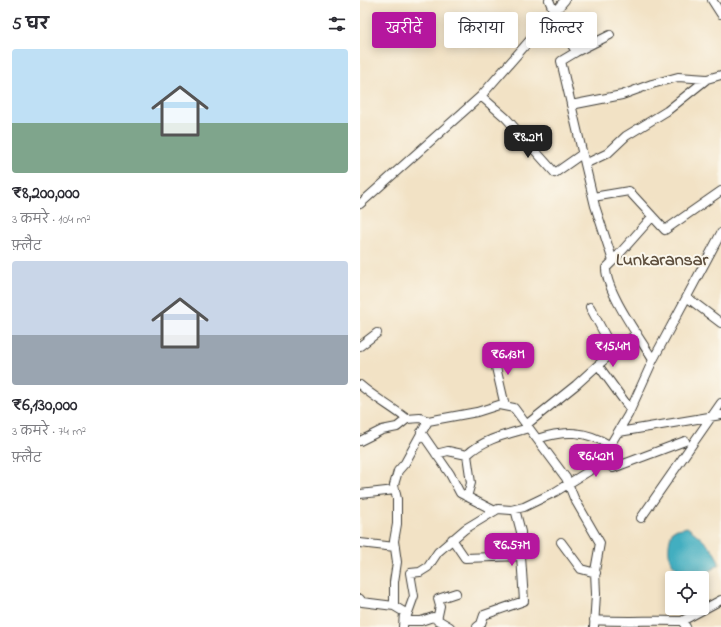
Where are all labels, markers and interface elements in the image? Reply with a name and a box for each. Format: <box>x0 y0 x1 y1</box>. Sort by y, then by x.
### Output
text: 5 घर <box>12 12 49 37</box>
chip: खरीदें <box>372 12 436 48</box>
chip: किराया <box>444 12 518 48</box>
chip: फ़िल्टर <box>526 12 597 48</box>
icon: filters <box>326 13 348 35</box>
icon: home <box>144 75 216 147</box>
pin: ₹8.2M <box>500 125 556 159</box>
text: ₹8.2M <box>513 128 543 147</box>
text: ₹8,200,000 <box>12 181 80 206</box>
text: 3 कमरे · 104 m² <box>12 210 91 229</box>
text: फ़्लैट <box>12 237 42 256</box>
district label: Lunkaransar <box>616 248 708 274</box>
icon: home <box>144 287 216 359</box>
pin: ₹15.4M <box>580 334 646 368</box>
text: ₹15.4M <box>595 337 631 356</box>
pin: ₹6.13M <box>475 342 541 376</box>
text: ₹6.13M <box>491 345 525 364</box>
text: ₹6,130,000 <box>12 393 77 418</box>
text: 3 कमरे · 74 m² <box>12 422 86 441</box>
pin: ₹6.42M <box>563 444 629 478</box>
text: ₹6.42M <box>578 447 614 466</box>
text: फ़्लैट <box>12 449 42 468</box>
pin: ₹6.57M <box>479 533 545 567</box>
text: ₹6.57M <box>494 536 530 555</box>
map controls <box>665 571 709 615</box>
button: locate <box>665 571 709 615</box>

